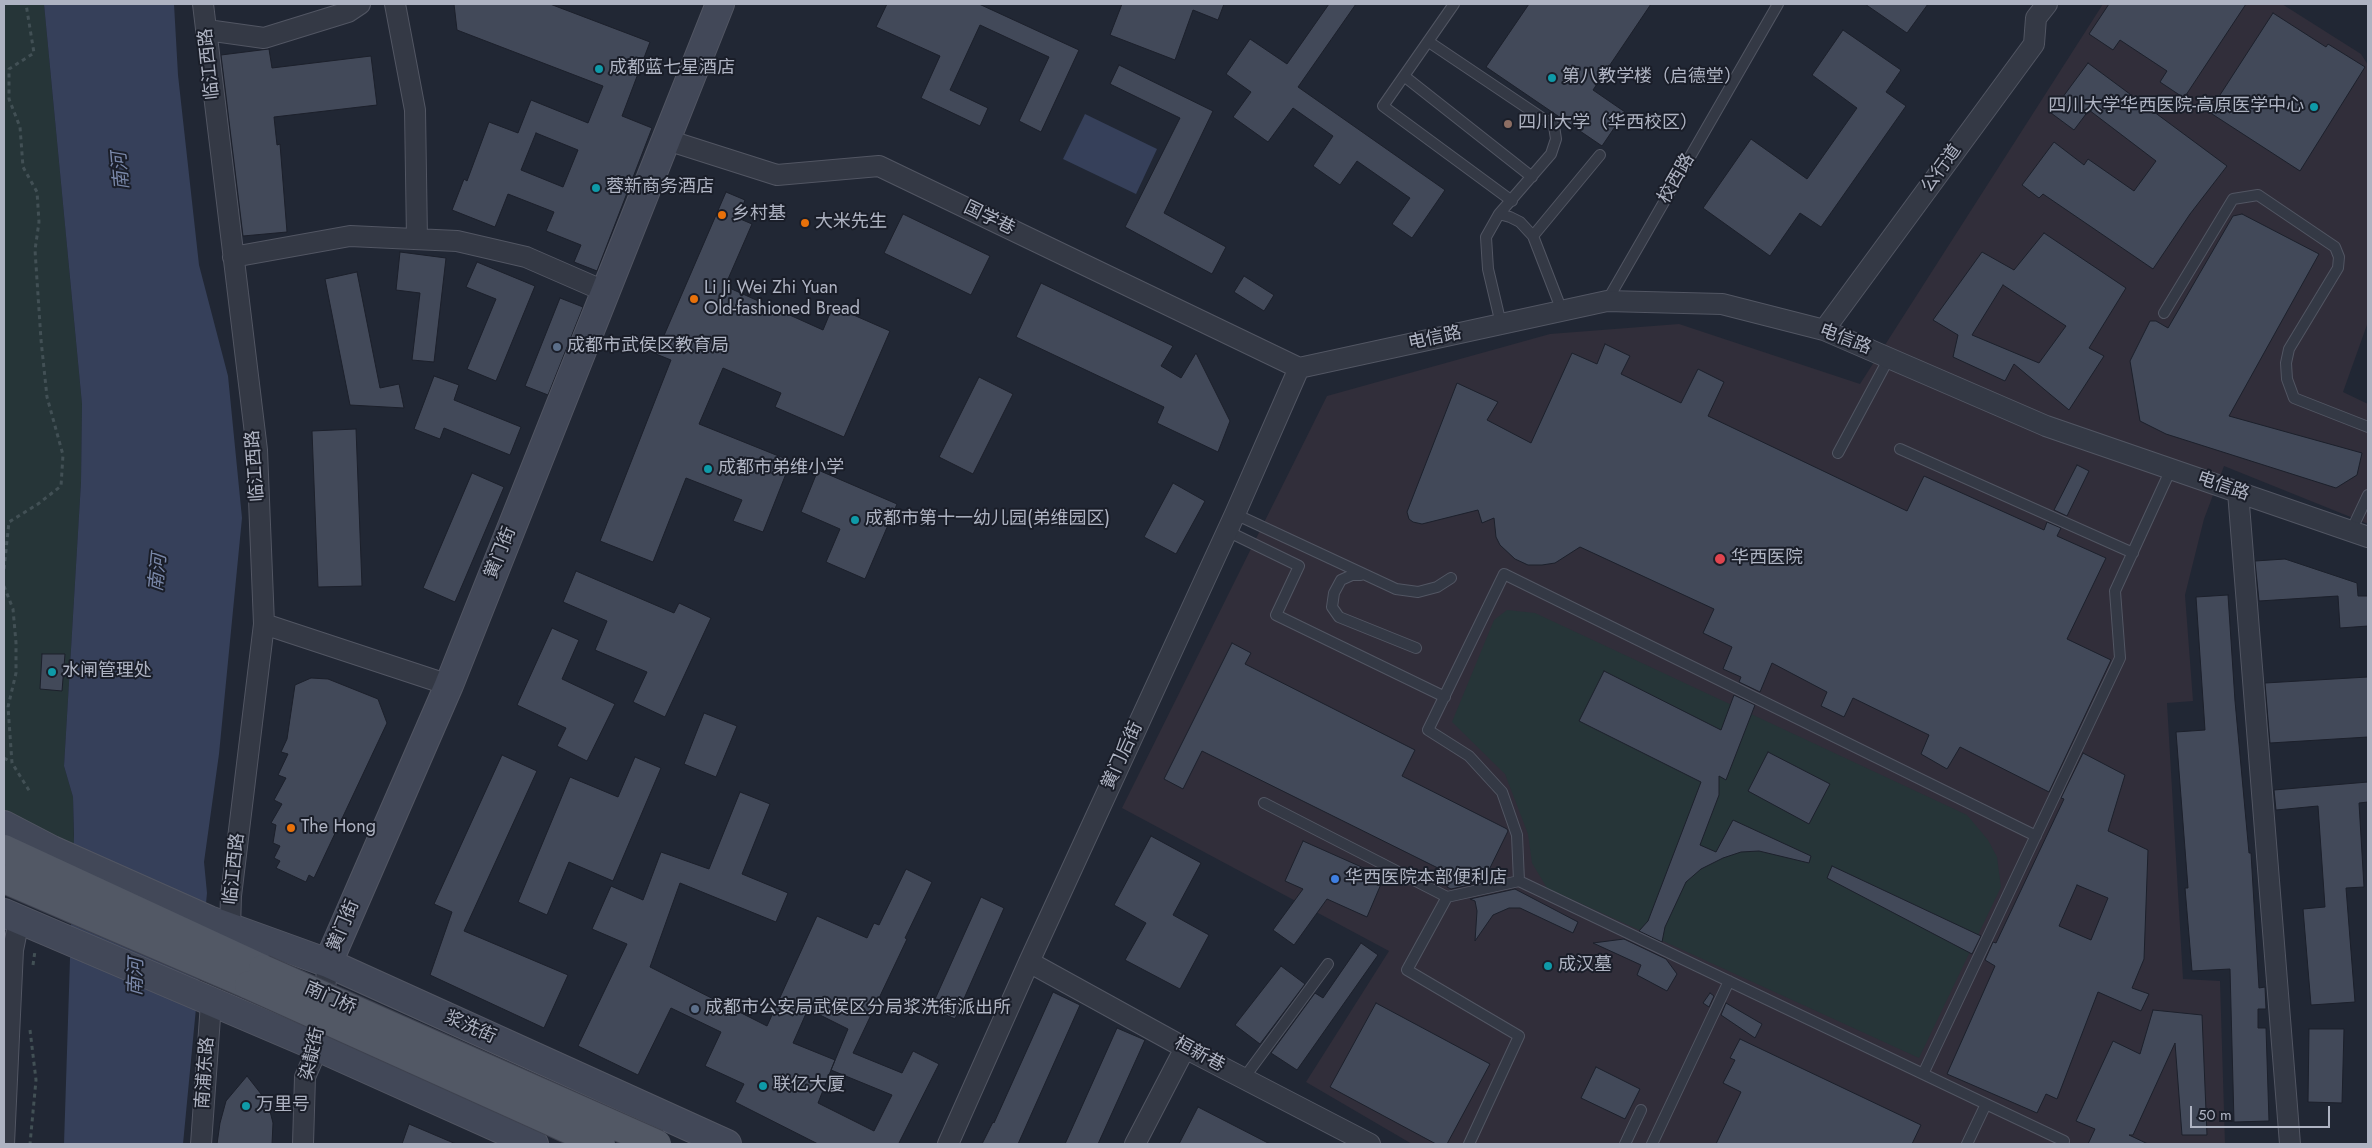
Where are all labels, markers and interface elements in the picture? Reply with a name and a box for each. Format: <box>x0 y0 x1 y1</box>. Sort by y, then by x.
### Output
street label: 临江西路 <box>195 27 225 101</box>
place label: 成都蓝七星酒店 <box>609 58 735 80</box>
marker: 成都蓝七星酒店 <box>593 63 605 75</box>
place label: 第八教学楼（启德堂） <box>1562 67 1742 89</box>
marker: 第八教学楼（启德堂） <box>1546 72 1558 84</box>
place label: 四川大学华西医院-高原医学中心 <box>2048 96 2304 118</box>
marker: 四川大学华西医院-高原医学中心 <box>2308 101 2320 113</box>
place label: 四川大学（华西校区） <box>1518 113 1698 135</box>
marker: 四川大学（华西校区） <box>1502 118 1514 130</box>
street label: 公行道 <box>1917 141 1967 197</box>
street label: 校西路 <box>1654 150 1700 208</box>
water label: 南河 <box>109 151 135 191</box>
place label: 蓉新商务酒店 <box>606 177 714 199</box>
marker: 蓉新商务酒店 <box>590 182 602 194</box>
street label: 国学巷 <box>960 197 1018 241</box>
place label: 乡村基 <box>732 204 786 226</box>
marker: 乡村基 <box>716 209 728 221</box>
place label: 大米先生 <box>815 212 887 234</box>
marker: 大米先生 <box>799 217 811 229</box>
place label: Li Ji Wei Zhi Yuan Old-fashioned Bread <box>704 278 860 320</box>
marker: Li Ji Wei Zhi Yuan Old-fashioned Bread <box>688 293 700 305</box>
street label: 电信路 <box>1816 320 1874 360</box>
street label: 电信路 <box>1406 323 1464 355</box>
place label: 成都市武侯区教育局 <box>567 336 729 358</box>
marker: 成都市武侯区教育局 <box>551 341 563 353</box>
street label: 临江西路 <box>243 429 269 503</box>
place label: 成都市弟维小学 <box>718 458 844 480</box>
marker: 成都市弟维小学 <box>702 463 714 475</box>
street label: 电信路 <box>2194 468 2252 506</box>
place label: 成都市第十一幼儿园(弟维园区) <box>865 509 1110 531</box>
marker: 成都市第十一幼儿园(弟维园区) <box>849 514 861 526</box>
street label: 黉门街 <box>481 524 521 582</box>
place label: 华西医院 <box>1731 548 1803 570</box>
marker: 华西医院 <box>1713 552 1727 566</box>
water label: 南河 <box>146 553 172 593</box>
place label: 水闸管理处 <box>62 661 152 683</box>
marker: 水闸管理处 <box>46 666 58 678</box>
street label: 黉门后街 <box>1098 719 1148 793</box>
place label: The Hong <box>301 817 376 839</box>
marker: The Hong <box>285 822 297 834</box>
street label: 临江西路 <box>220 832 250 906</box>
place label: 华西医院本部便利店 <box>1345 868 1507 890</box>
marker: 华西医院本部便利店 <box>1329 873 1341 885</box>
street label: 黉门街 <box>324 897 364 955</box>
place label: 成汉墓 <box>1558 955 1612 977</box>
water label: 南河 <box>125 958 149 996</box>
marker: 成汉墓 <box>1542 960 1554 972</box>
street label: 南门桥 <box>301 978 359 1020</box>
place label: 成都市公安局武侯区分局浆洗街派出所 <box>705 998 1011 1020</box>
marker: 成都市公安局武侯区分局浆洗街派出所 <box>689 1003 701 1015</box>
street label: 浆洗街 <box>441 1007 499 1049</box>
street label: 染靛街 <box>296 1025 330 1083</box>
street label: 桓新巷 <box>1170 1033 1228 1077</box>
street label: 南浦东路 <box>193 1036 219 1110</box>
place label: 联亿大厦 <box>773 1075 845 1097</box>
marker: 联亿大厦 <box>757 1080 769 1092</box>
place label: 万里号 <box>256 1095 310 1117</box>
scale bar <box>2192 1096 2332 1128</box>
marker: 万里号 <box>240 1100 252 1112</box>
text: 50 m <box>2198 1104 2232 1126</box>

